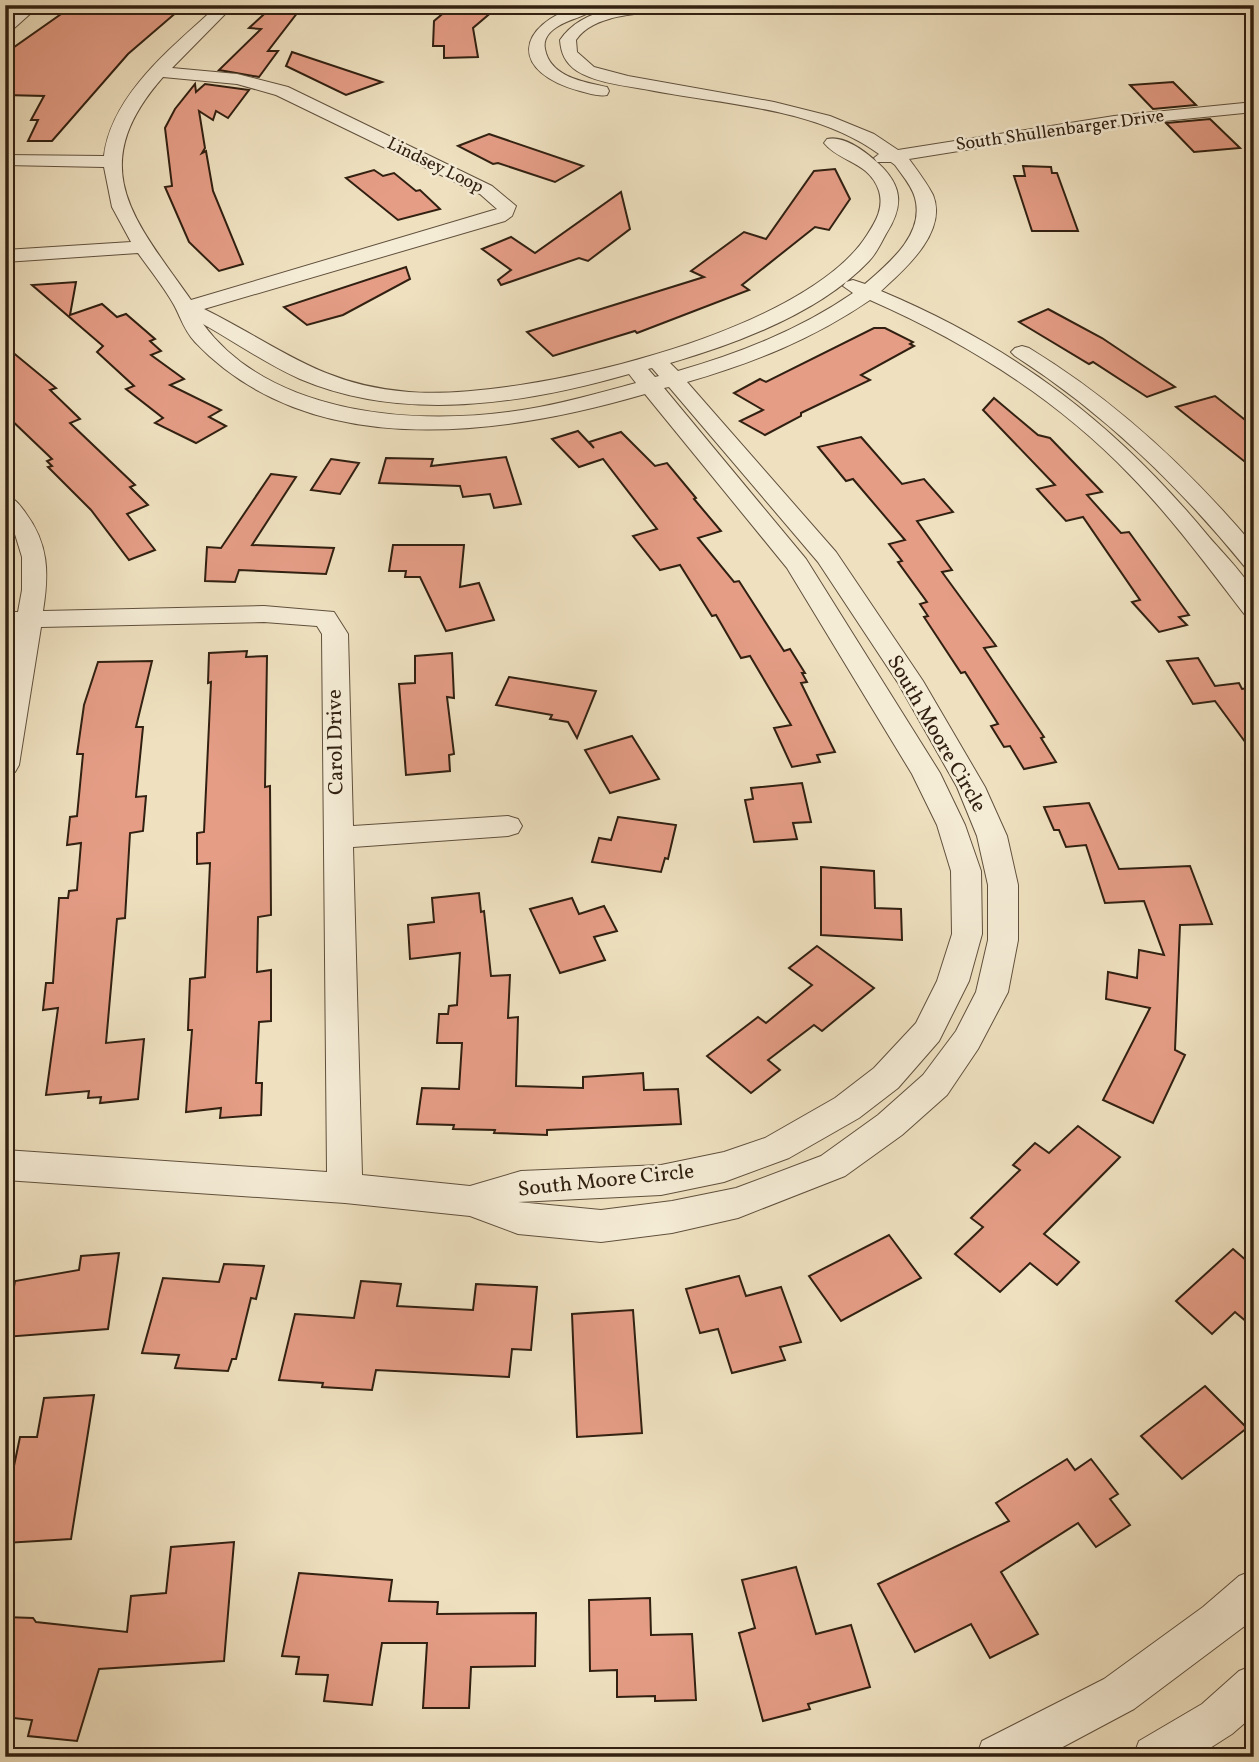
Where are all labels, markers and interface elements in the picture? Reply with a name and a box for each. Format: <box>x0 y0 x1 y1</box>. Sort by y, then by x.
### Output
street label: South Shullenbarger Drive <box>954 104 1166 158</box>
street label: Lindsey Loop <box>382 132 488 200</box>
street label: South Moore Circle <box>879 650 993 818</box>
street label: Carol Drive <box>321 689 351 795</box>
street label: South Moore Circle <box>516 1157 696 1205</box>

